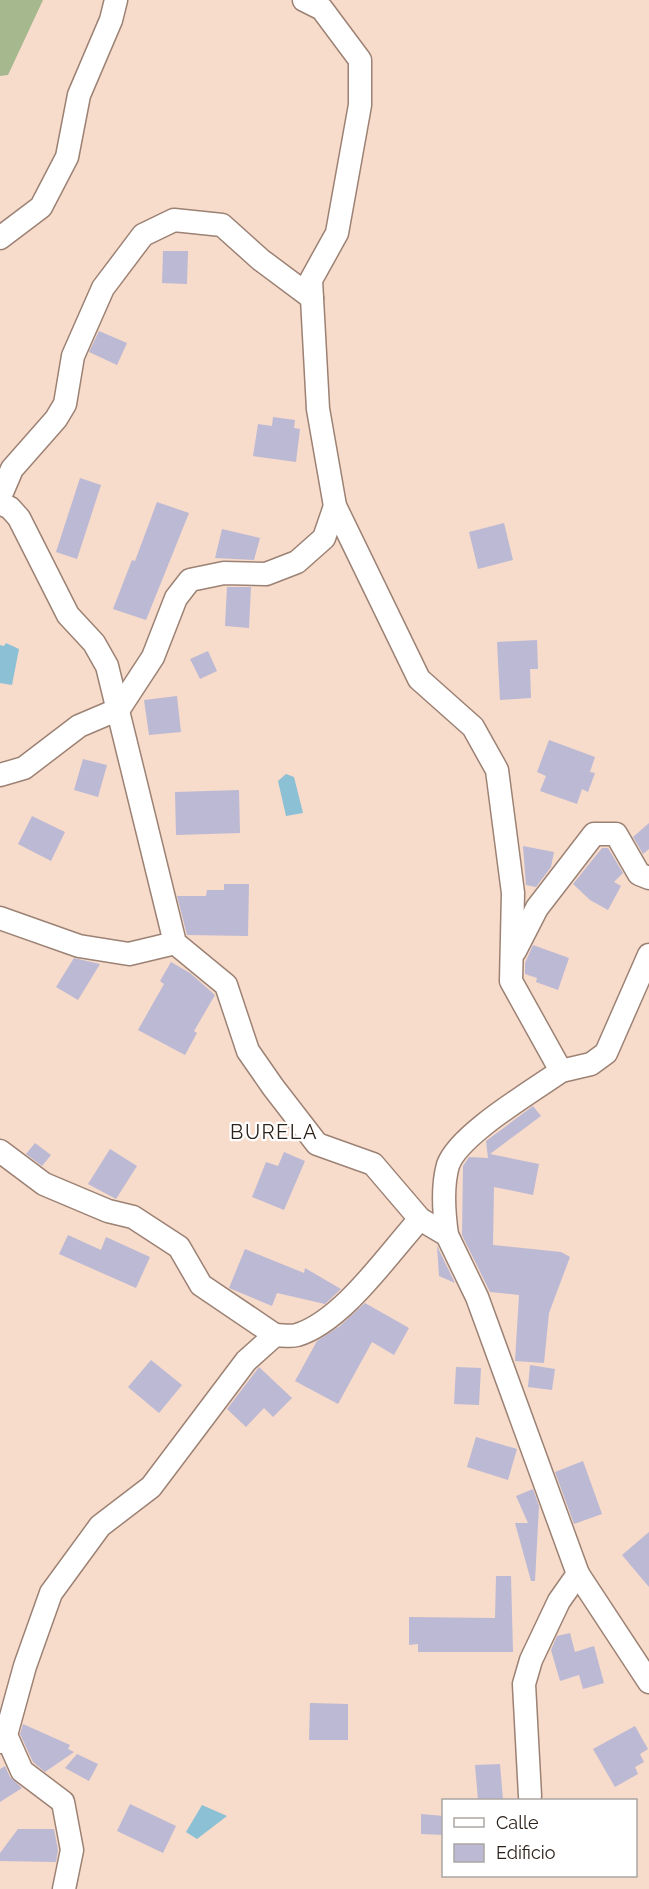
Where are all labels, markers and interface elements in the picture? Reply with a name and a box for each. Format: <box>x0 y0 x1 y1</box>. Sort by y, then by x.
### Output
district label: BURELA <box>230 1120 318 1144</box>
legend <box>442 1799 637 1877</box>
text: Calle <box>496 1812 539 1833</box>
text: Edificio <box>496 1842 556 1863</box>

